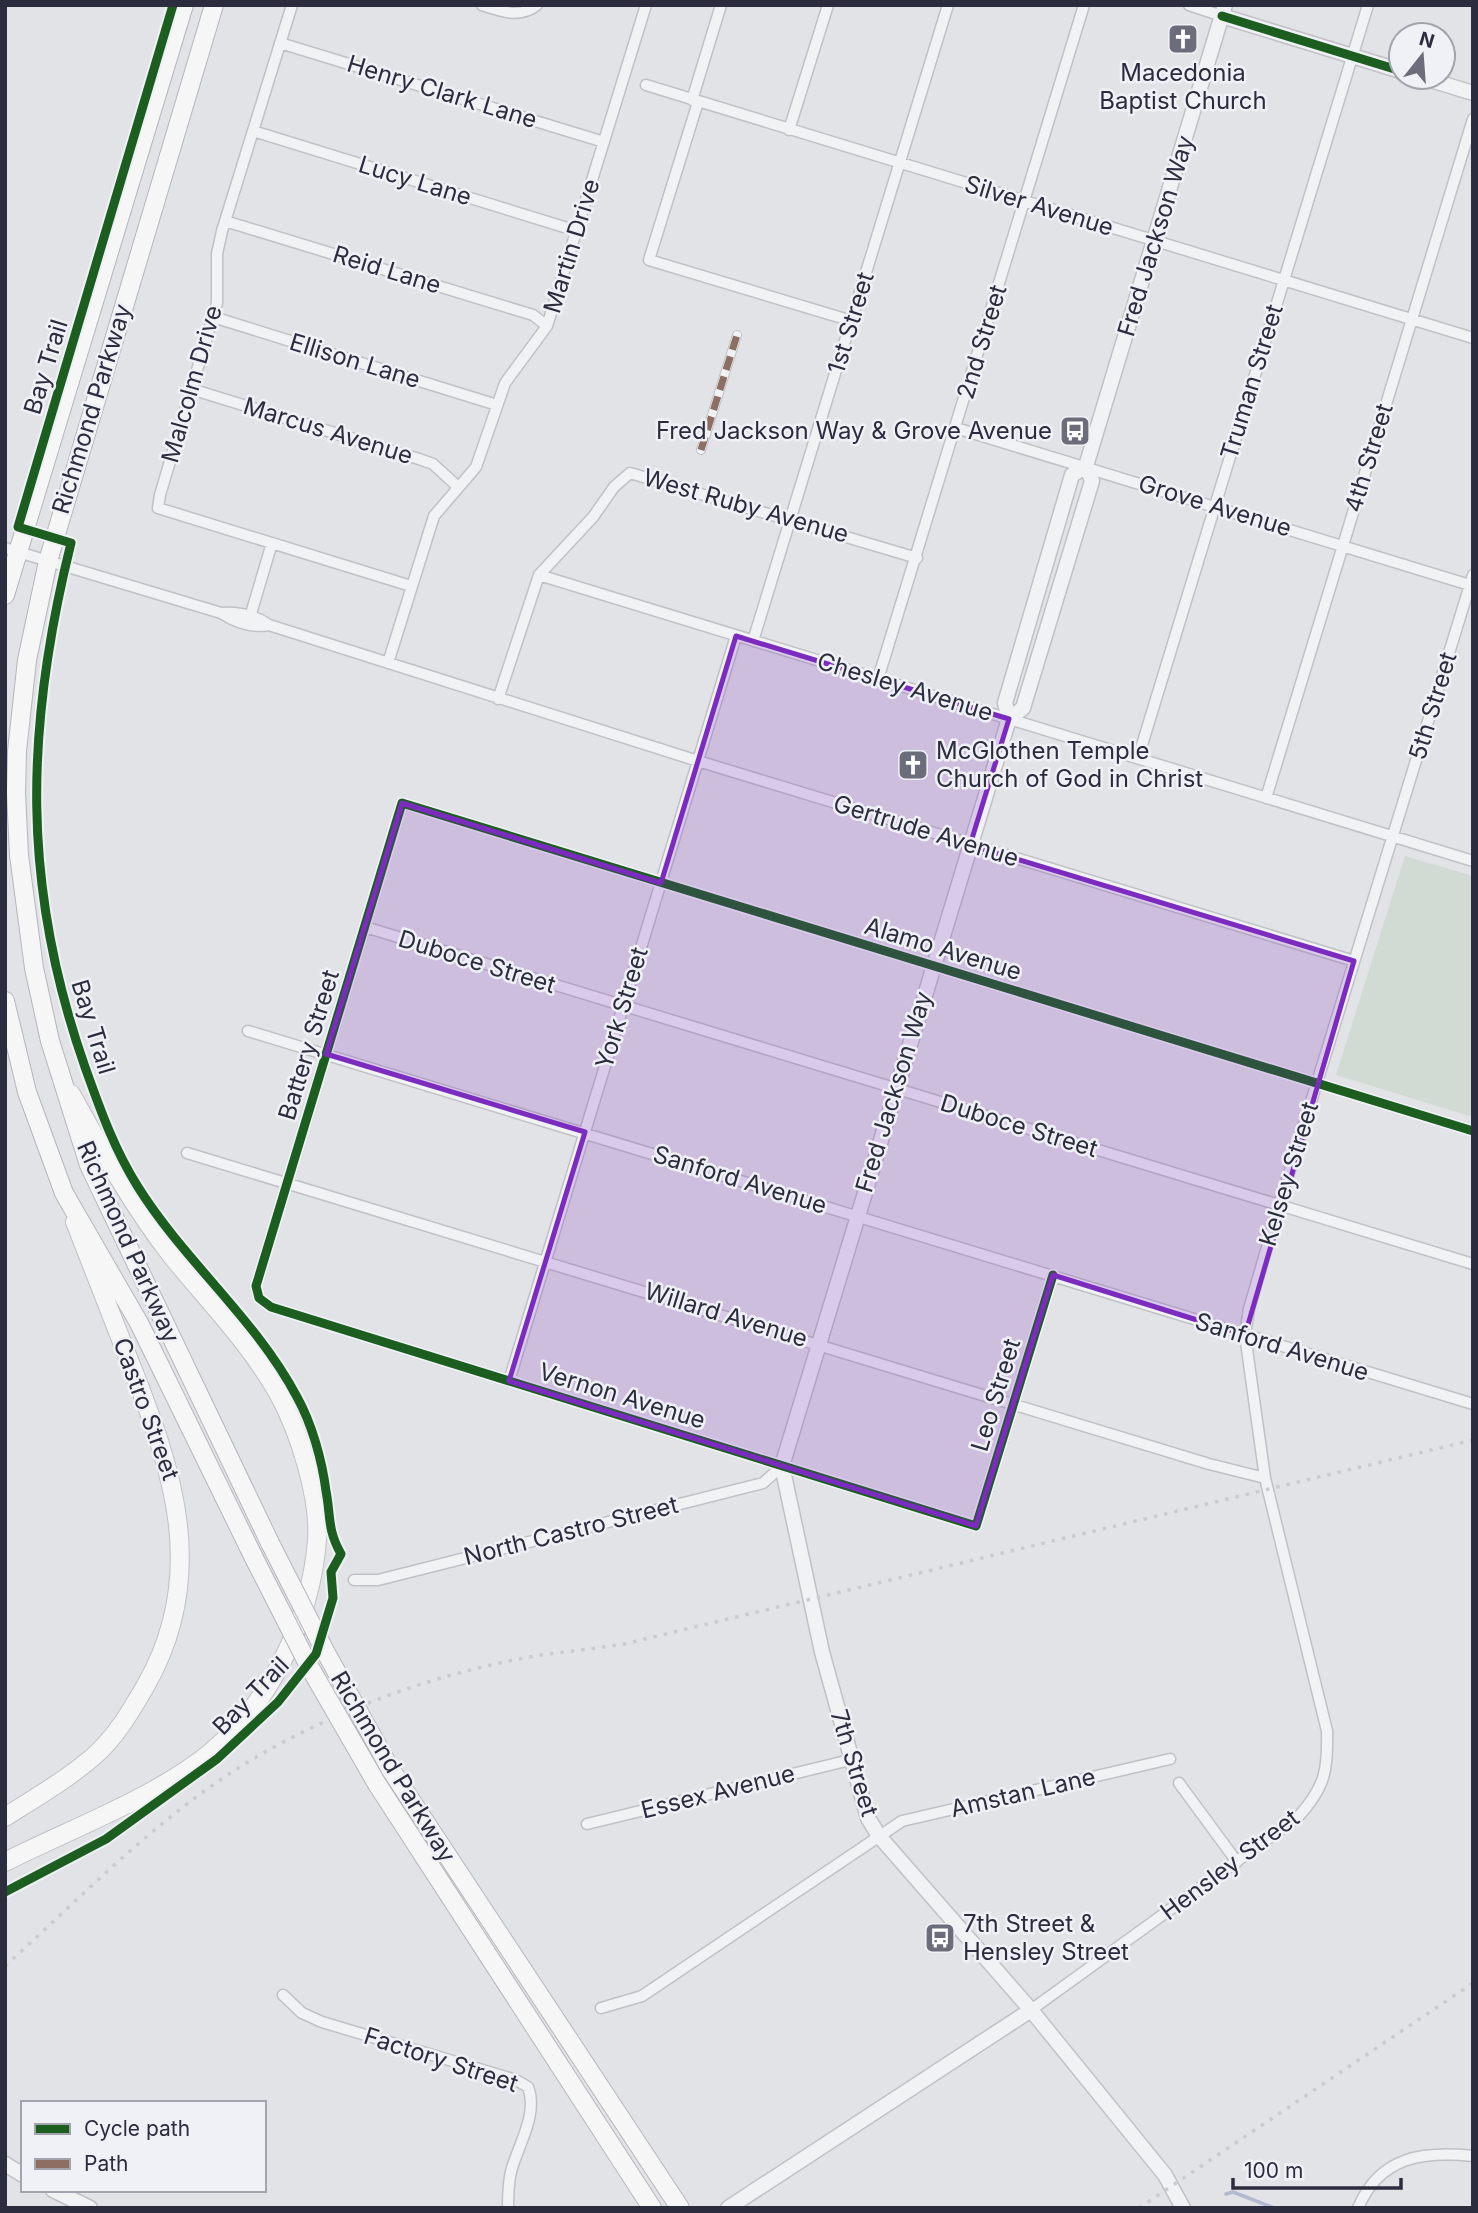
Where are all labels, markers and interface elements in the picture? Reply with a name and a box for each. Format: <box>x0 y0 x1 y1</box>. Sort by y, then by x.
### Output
north arrow <box>1387 21 1457 91</box>
church icon: Macedonia Baptist Church <box>1166 22 1200 56</box>
text: N <box>1417 27 1437 53</box>
street label: Henry Clark Lane <box>344 49 541 134</box>
place label: Macedonia Baptist Church <box>1099 58 1267 115</box>
street label: Fred Jackson Way <box>1111 132 1200 340</box>
street label: Lucy Lane <box>355 150 475 211</box>
street label: Silver Avenue <box>961 169 1117 242</box>
street label: Martin Drive <box>537 175 606 316</box>
street label: Reid Lane <box>330 239 445 300</box>
street label: 1st Street <box>821 268 880 377</box>
street label: 2nd Street <box>950 281 1013 403</box>
street label: Richmond Parkway <box>46 300 137 517</box>
street label: Truman Street <box>1214 301 1289 463</box>
street label: Malcolm Drive <box>155 302 228 466</box>
street label: Bay Trail <box>17 316 74 418</box>
street label: Ellison Lane <box>286 327 424 394</box>
street label: Marcus Avenue <box>240 391 416 470</box>
street label: 4th Street <box>1338 400 1399 516</box>
bus stop icon: Fred Jackson Way & Grove Avenue <box>1058 414 1092 448</box>
place label: Fred Jackson Way & Grove Avenue <box>656 416 1052 445</box>
street label: West Ruby Avenue <box>640 462 852 549</box>
street label: Grove Avenue <box>1135 468 1295 543</box>
street label: Chesley Avenue <box>814 646 997 727</box>
street label: 5th Street <box>1402 648 1463 763</box>
place label: McGlothen Temple Church of God in Christ <box>936 736 1203 793</box>
church icon: McGlothen Temple Church of God in Christ <box>896 748 930 782</box>
street label: Gertrude Avenue <box>830 789 1022 872</box>
street label: Alamo Avenue <box>861 911 1025 986</box>
street label: Duboce Street <box>395 924 559 999</box>
street label: York Street <box>589 943 654 1072</box>
street label: Battery Street <box>272 966 345 1123</box>
street label: Bay Trail <box>65 976 122 1078</box>
street label: Fred Jackson Way <box>849 988 938 1196</box>
street label: Duboce Street <box>937 1088 1101 1163</box>
street label: Kelsey Street <box>1253 1098 1324 1249</box>
street label: Richmond Parkway <box>71 1136 186 1347</box>
street label: Sanford Avenue <box>650 1139 830 1220</box>
street label: Willard Avenue <box>641 1276 811 1353</box>
street label: Sanford Avenue <box>1192 1306 1372 1387</box>
street label: Castro Street <box>107 1334 186 1484</box>
street label: Leo Street <box>965 1335 1026 1455</box>
street label: Vernon Avenue <box>535 1356 709 1435</box>
street label: North Castro Street <box>461 1490 681 1571</box>
street label: Bay Trail <box>206 1651 295 1741</box>
street label: Richmond Parkway <box>325 1666 462 1868</box>
street label: 7th Street <box>825 1706 884 1820</box>
street label: Essex Avenue <box>638 1758 798 1825</box>
street label: Amstan Lane <box>948 1762 1098 1823</box>
street label: Hensley Street <box>1155 1803 1305 1926</box>
place label: 7th Street & Hensley Street <box>963 1909 1129 1966</box>
bus stop icon: 7th Street & Hensley Street <box>923 1921 957 1955</box>
street label: Factory Street <box>361 2021 522 2098</box>
legend <box>21 2101 266 2192</box>
text: Cycle path <box>84 2116 190 2141</box>
scale bar <box>1233 2146 1401 2190</box>
text: Path <box>84 2151 129 2176</box>
text: 100 m <box>1244 2158 1303 2183</box>

